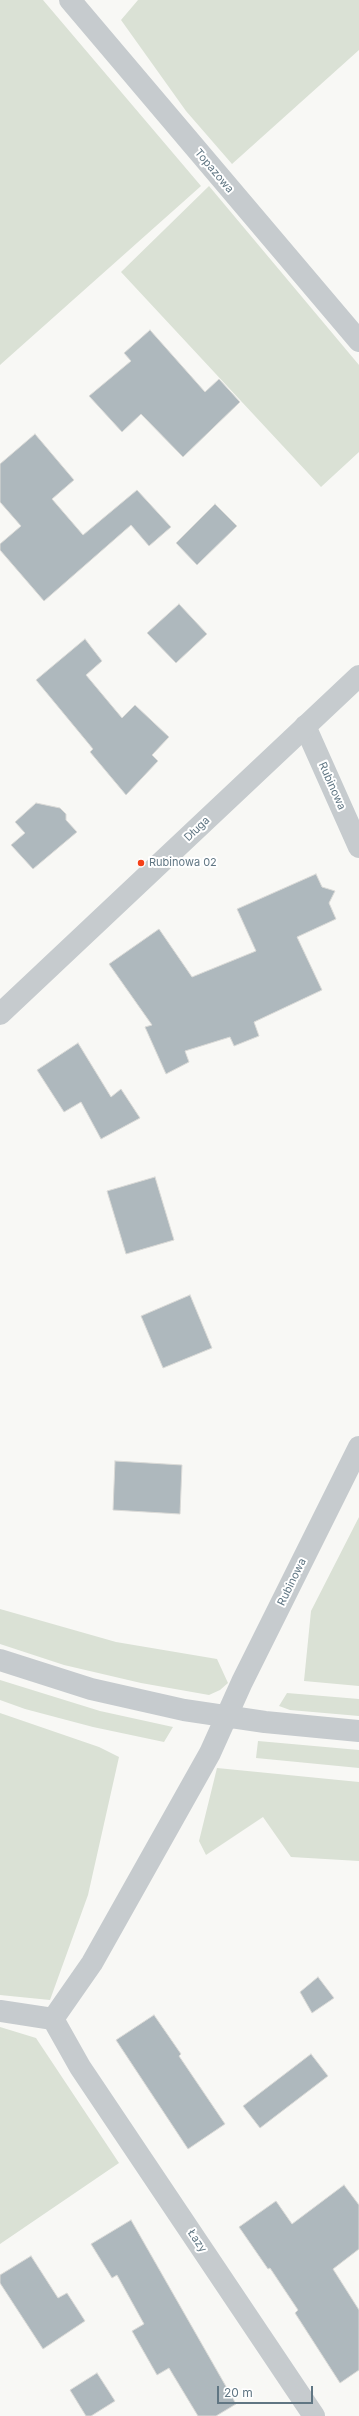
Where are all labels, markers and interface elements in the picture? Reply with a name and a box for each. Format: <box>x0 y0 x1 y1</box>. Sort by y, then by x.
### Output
street label: Topazowa <box>192 146 236 196</box>
street label: Rubinowa <box>316 760 348 812</box>
street label: Długa <box>182 814 212 844</box>
place label: Rubinowa 02 <box>149 856 217 870</box>
marker: Rubinowa 02 <box>136 858 146 868</box>
street label: Rubinowa <box>275 1556 309 1608</box>
street label: Łazy <box>185 2227 209 2255</box>
scale bar <box>219 2378 315 2404</box>
text: 20 m <box>224 2385 253 2400</box>

